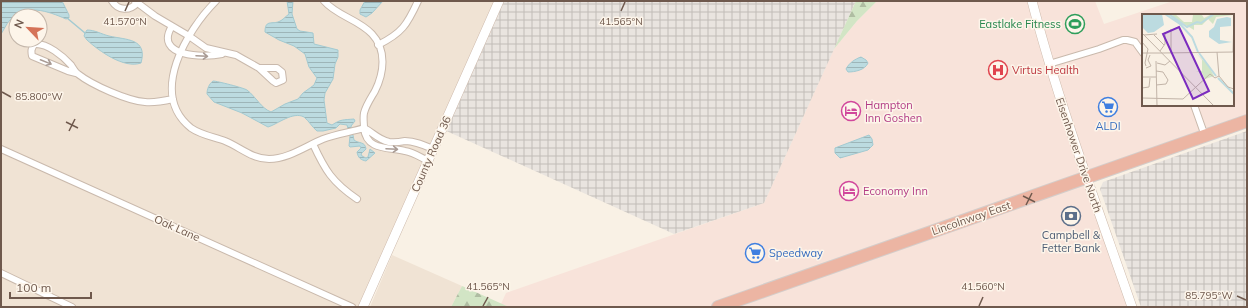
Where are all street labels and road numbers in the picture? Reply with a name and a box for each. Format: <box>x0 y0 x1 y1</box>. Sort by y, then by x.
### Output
street label: Eisenhower Drive North <box>1053 96 1105 214</box>
street label: County Road 36 <box>408 113 454 194</box>
street label: Lincolnway East <box>930 198 1012 238</box>
street label: Oak Lane <box>152 212 202 244</box>

